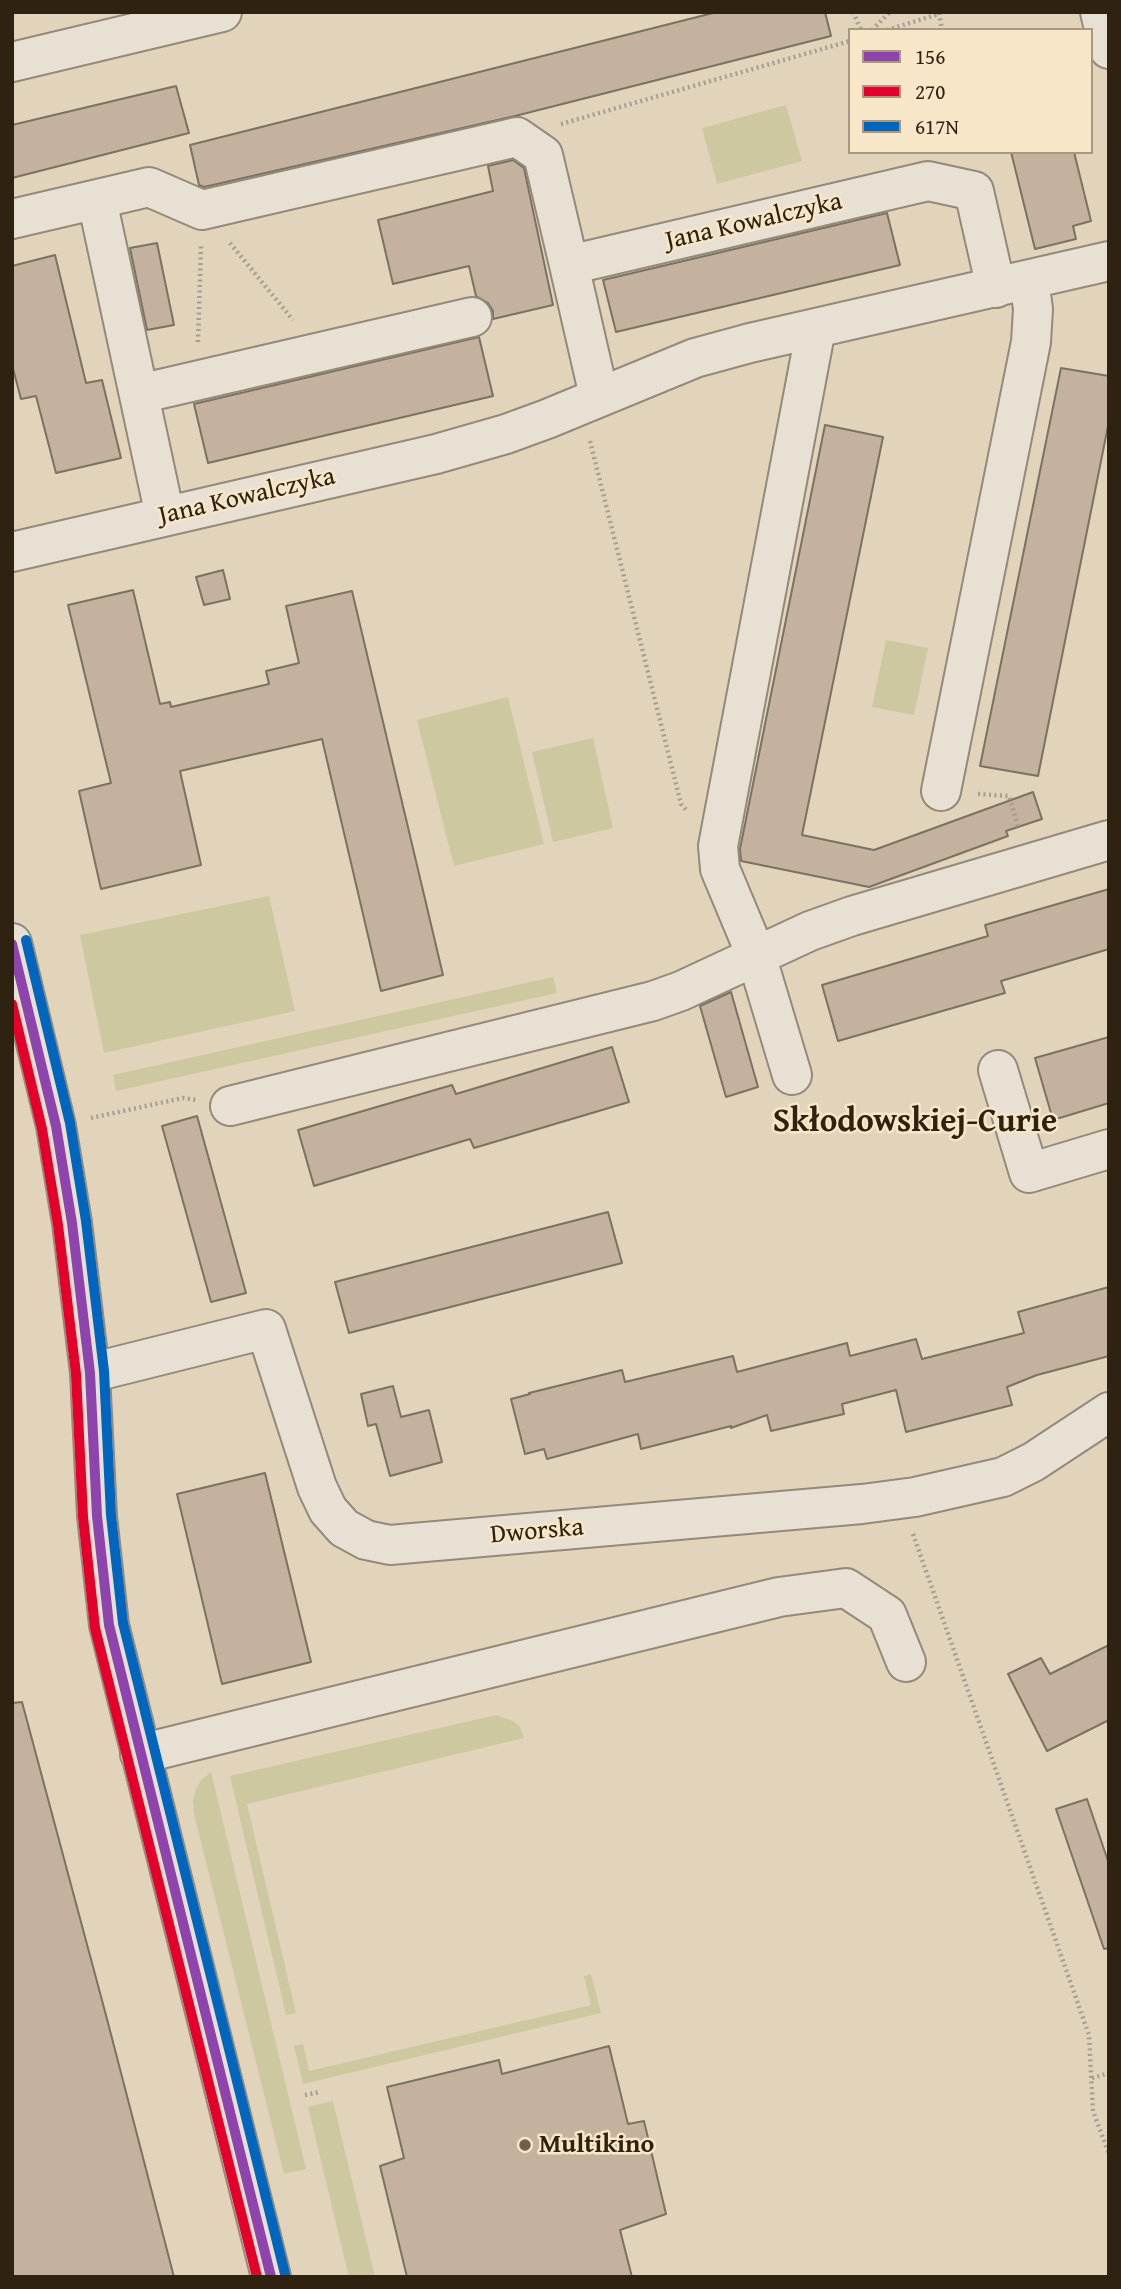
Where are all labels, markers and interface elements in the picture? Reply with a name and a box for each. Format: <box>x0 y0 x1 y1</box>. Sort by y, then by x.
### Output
legend <box>848 28 1093 154</box>
text: 156 <box>915 41 945 72</box>
text: 270 <box>915 76 945 107</box>
text: 617N <box>915 111 959 142</box>
street label: Jana Kowalczyka <box>663 187 845 257</box>
street label: Jana Kowalczyka <box>156 462 338 532</box>
district label: Skłodowskiej-Curie <box>773 1103 1057 1143</box>
street label: Dworska <box>489 1512 585 1552</box>
place label: Multikino <box>539 2129 654 2161</box>
marker: Multikino <box>517 2137 533 2153</box>

